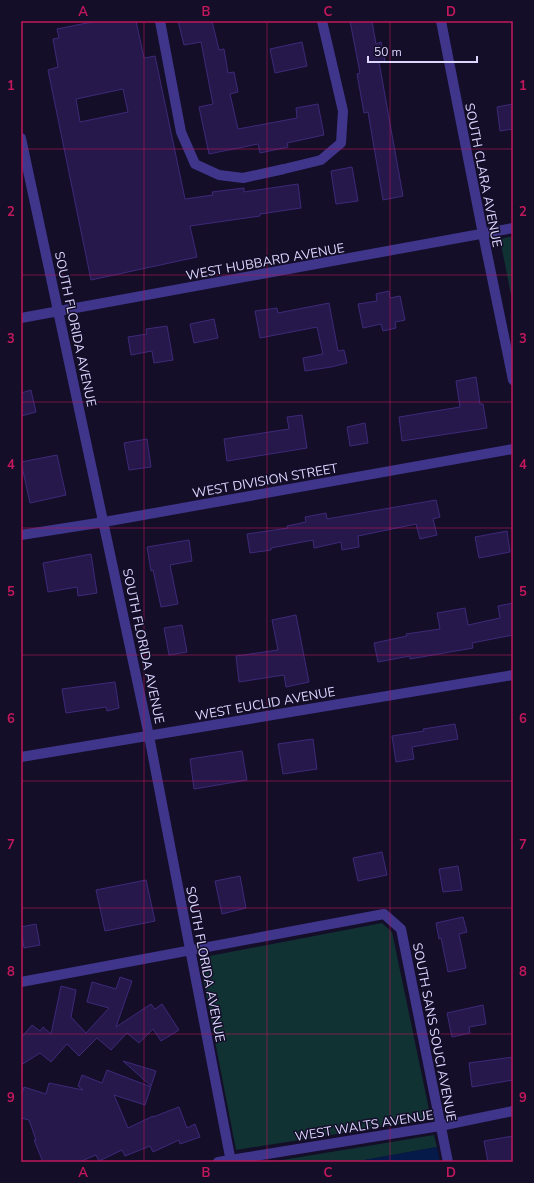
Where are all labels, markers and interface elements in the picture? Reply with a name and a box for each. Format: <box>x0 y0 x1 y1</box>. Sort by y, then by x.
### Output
text: A <box>78 3 88 21</box>
text: B <box>202 3 211 21</box>
text: C <box>324 3 333 21</box>
text: D <box>446 3 456 21</box>
scale bar <box>368 38 477 64</box>
text: 50 m <box>374 44 402 60</box>
text: 1 <box>7 77 15 95</box>
text: 1 <box>519 77 527 95</box>
street label: SOUTH CLARA AVENUE <box>460 101 506 249</box>
text: 2 <box>7 203 15 221</box>
text: 2 <box>519 203 527 221</box>
street label: WEST HUBBARD AVENUE <box>184 239 346 285</box>
street label: SOUTH FLORIDA AVENUE <box>50 250 100 409</box>
text: 3 <box>7 330 15 348</box>
text: 3 <box>519 330 527 348</box>
text: 4 <box>7 456 15 474</box>
text: 4 <box>519 456 527 474</box>
street label: WEST DIVISION STREET <box>191 459 339 503</box>
street label: SOUTH FLORIDA AVENUE <box>118 567 168 726</box>
text: 5 <box>7 583 15 601</box>
text: 5 <box>519 583 527 601</box>
street label: WEST EUCLID AVENUE <box>194 683 337 725</box>
text: 6 <box>7 710 15 728</box>
text: 6 <box>519 710 527 728</box>
text: 7 <box>7 836 15 854</box>
text: 7 <box>519 836 527 854</box>
street label: SOUTH FLORIDA AVENUE <box>181 885 229 1044</box>
street label: SOUTH SANS SOUCI AVENUE <box>408 941 460 1123</box>
text: 8 <box>7 963 15 981</box>
text: 8 <box>519 963 527 981</box>
text: 9 <box>7 1089 15 1107</box>
text: 9 <box>519 1089 527 1107</box>
street label: WEST WALTS AVENUE <box>294 1106 435 1146</box>
text: A <box>78 1164 88 1182</box>
text: B <box>202 1164 211 1182</box>
text: C <box>324 1164 333 1182</box>
text: D <box>446 1164 456 1182</box>

